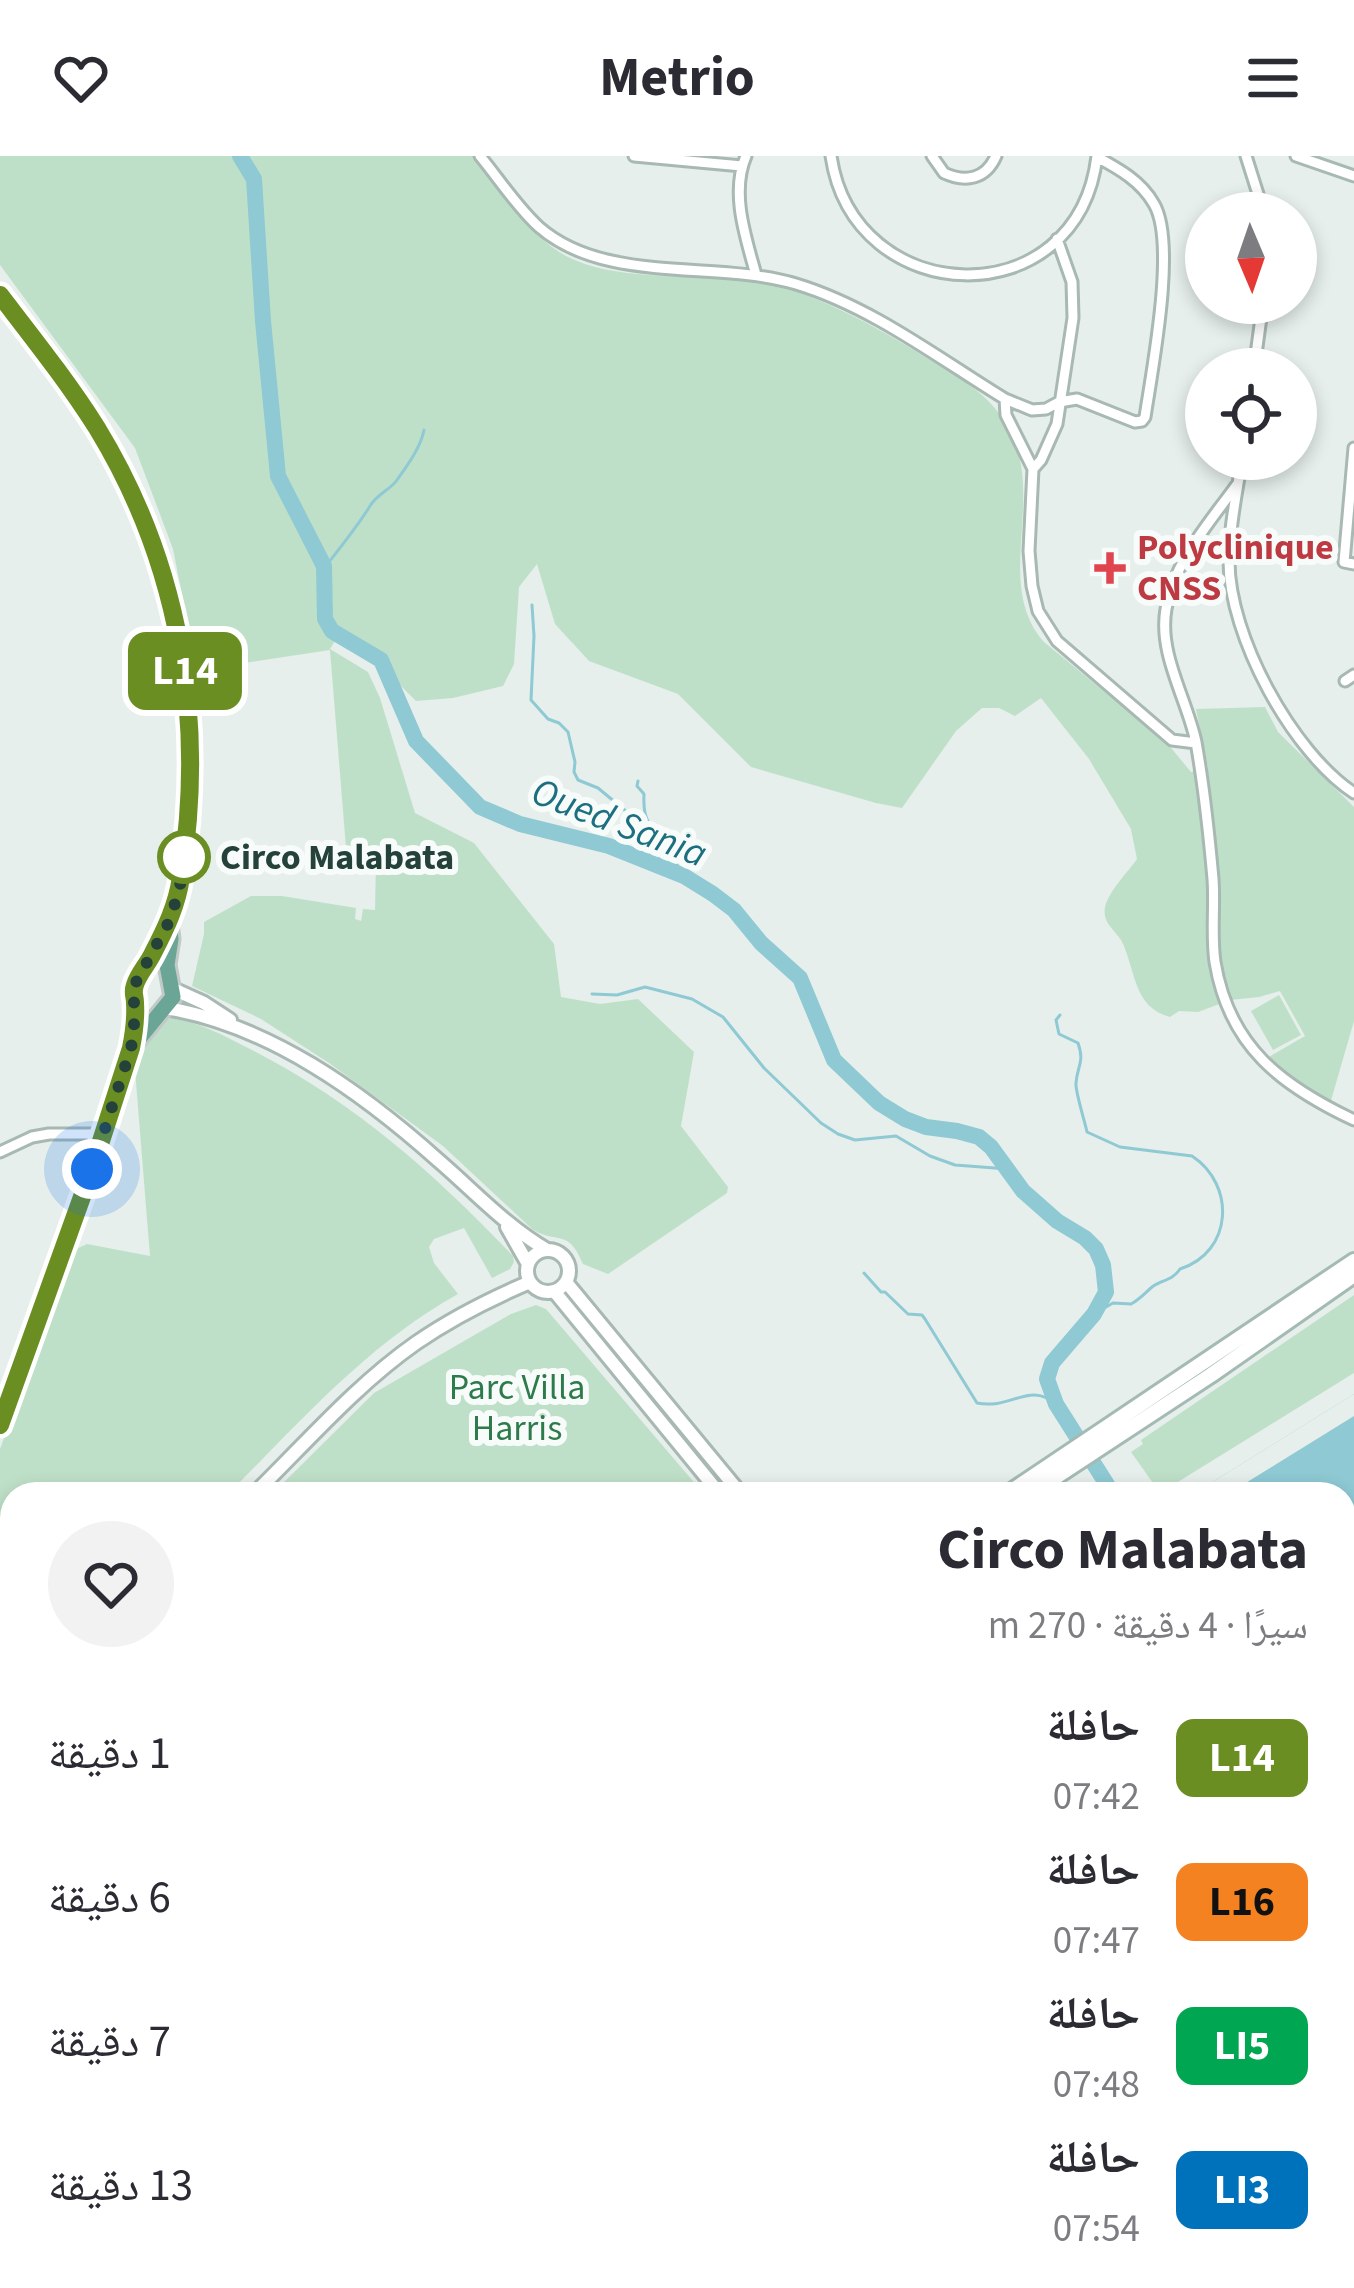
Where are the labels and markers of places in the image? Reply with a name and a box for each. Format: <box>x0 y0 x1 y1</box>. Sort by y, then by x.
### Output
place label: Polyclinique CNSS <box>1137 522 1334 614</box>
marker: Polyclinique CNSS <box>1094 552 1126 584</box>
marker: Circo Malabata <box>159 832 209 882</box>
place label: Circo Malabata <box>220 832 454 883</box>

